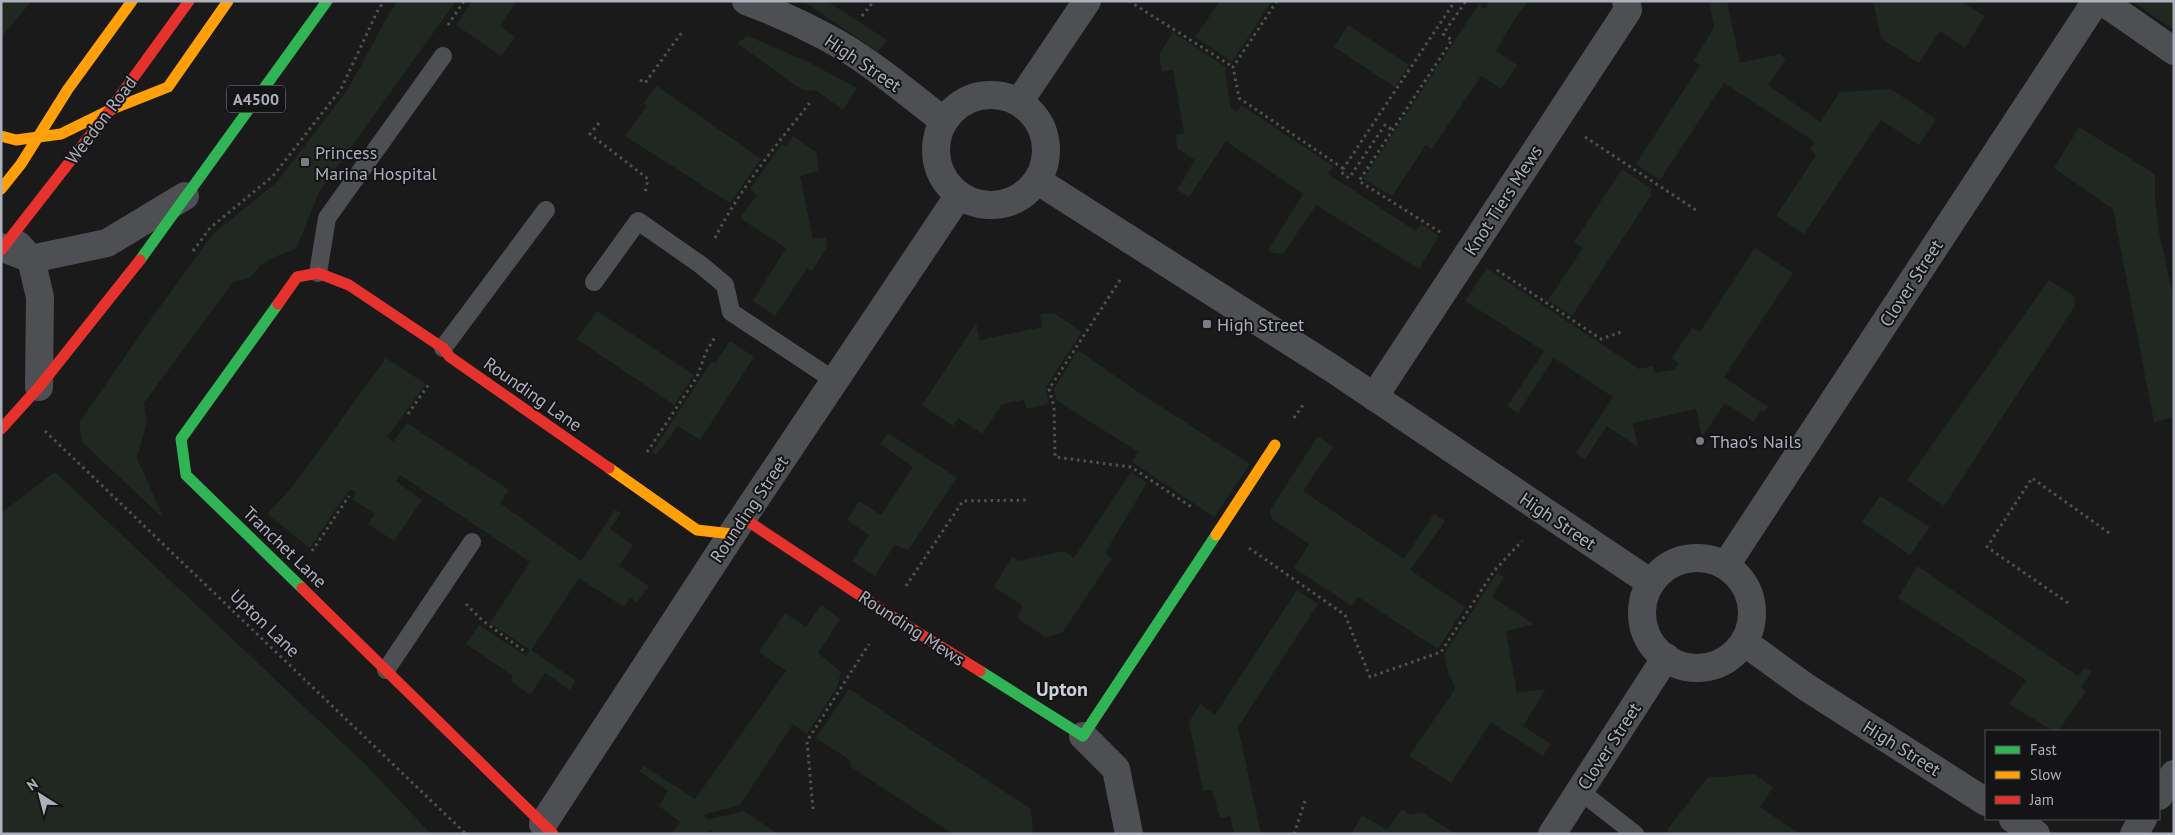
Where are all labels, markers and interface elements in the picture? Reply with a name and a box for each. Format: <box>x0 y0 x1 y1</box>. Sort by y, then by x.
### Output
street label: High Street <box>820 29 906 97</box>
street label: Weedon Road <box>60 71 142 169</box>
road number: A4500 <box>227 86 285 112</box>
place label: Princess Marina Hospital <box>315 141 438 185</box>
street label: Knot Tiers Mews <box>1459 141 1547 259</box>
marker: Princess Marina Hospital <box>299 156 311 168</box>
street label: Clover Street <box>1874 235 1948 331</box>
place label: High Street <box>1217 313 1304 336</box>
marker: High Street <box>1201 318 1213 330</box>
street label: Rounding Lane <box>479 352 587 436</box>
place label: Thao's Nails <box>1710 430 1801 453</box>
marker: Thao's Nails <box>1694 435 1706 447</box>
street label: Rounding Street <box>705 451 793 567</box>
street label: High Street <box>1515 487 1601 555</box>
street label: Tranchet Lane <box>238 501 332 593</box>
street label: Upton Lane <box>225 584 305 662</box>
street label: Rounding Mews <box>855 585 969 671</box>
district label: Upton <box>1036 676 1088 702</box>
street label: Clover Street <box>1572 698 1646 794</box>
street label: High Street <box>1859 715 1945 781</box>
legend <box>1985 730 2160 820</box>
text: Fast <box>2030 740 2057 759</box>
text: Slow <box>2030 765 2061 784</box>
north arrow <box>15 770 65 820</box>
text: N <box>23 774 41 794</box>
text: Jam <box>2029 790 2054 809</box>

